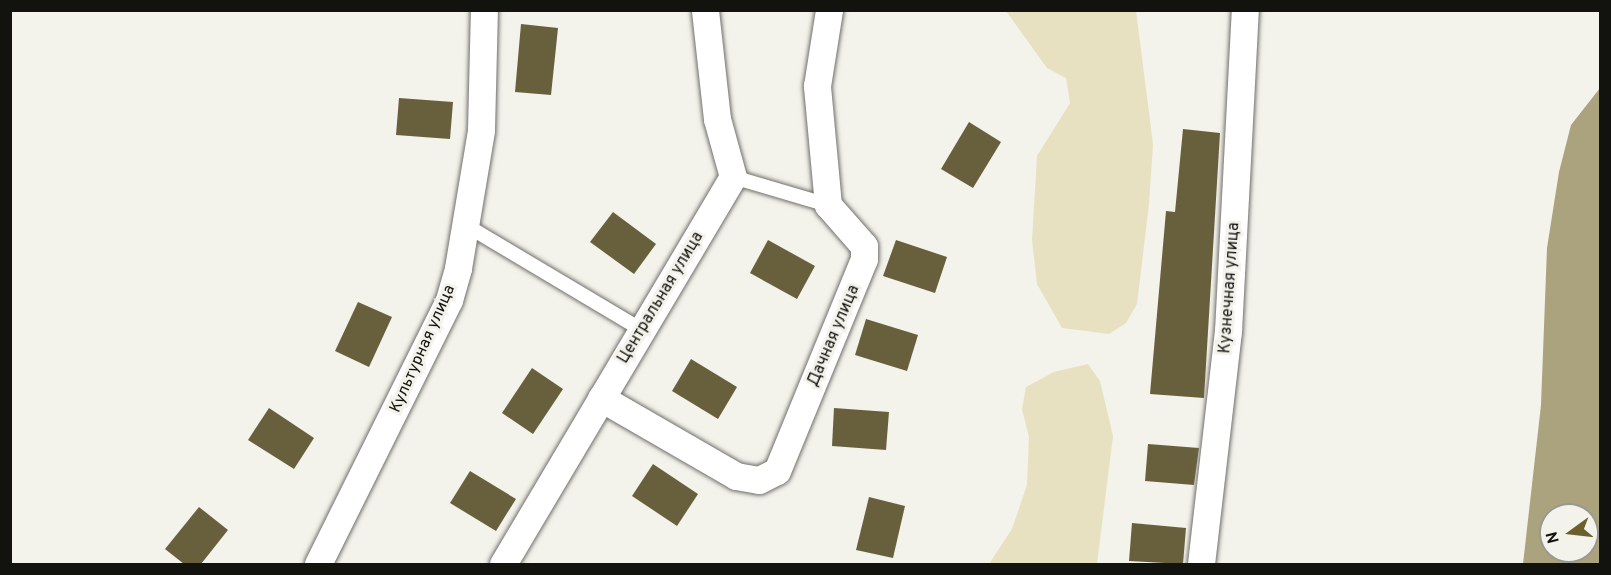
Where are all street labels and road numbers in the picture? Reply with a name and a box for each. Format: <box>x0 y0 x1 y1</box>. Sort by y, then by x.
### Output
street label: Кузнечная улица <box>1216 222 1244 354</box>
street label: Центральная улица <box>614 229 708 367</box>
street label: Культурная улица <box>386 282 460 416</box>
street label: Дачная улица <box>804 282 864 390</box>

